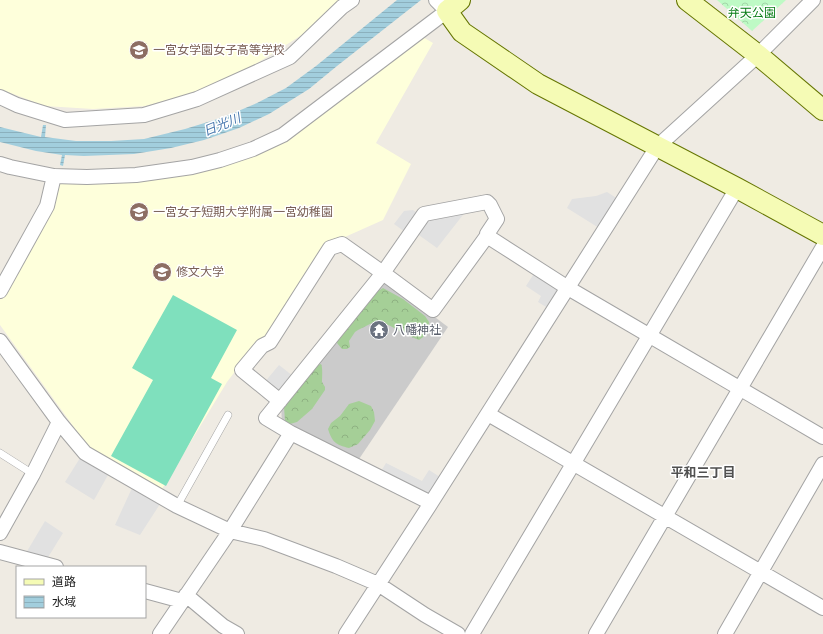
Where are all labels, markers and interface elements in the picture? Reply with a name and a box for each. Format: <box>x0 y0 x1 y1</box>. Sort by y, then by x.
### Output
park label: 弁天公園 <box>728 5 776 21</box>
school or university icon: 一宮女学園女子高等学校 <box>128 39 150 61</box>
place label: 一宮女学園女子高等学校 <box>153 42 285 58</box>
water label: 日光川 <box>201 109 245 141</box>
school or university icon: 一宮女子短期大学附属一宮幼稚園 <box>128 201 150 223</box>
place label: 一宮女子短期大学附属一宮幼稚園 <box>153 204 333 220</box>
school or university icon: 修文大学 <box>151 261 173 283</box>
place label: 修文大学 <box>176 264 224 280</box>
temple icon: 八幡神社 <box>368 319 390 341</box>
place label: 八幡神社 <box>393 322 441 338</box>
district label: 平和三丁目 <box>670 464 736 482</box>
legend <box>16 566 146 618</box>
text: 道路 <box>52 574 76 590</box>
text: 水域 <box>52 594 76 610</box>

